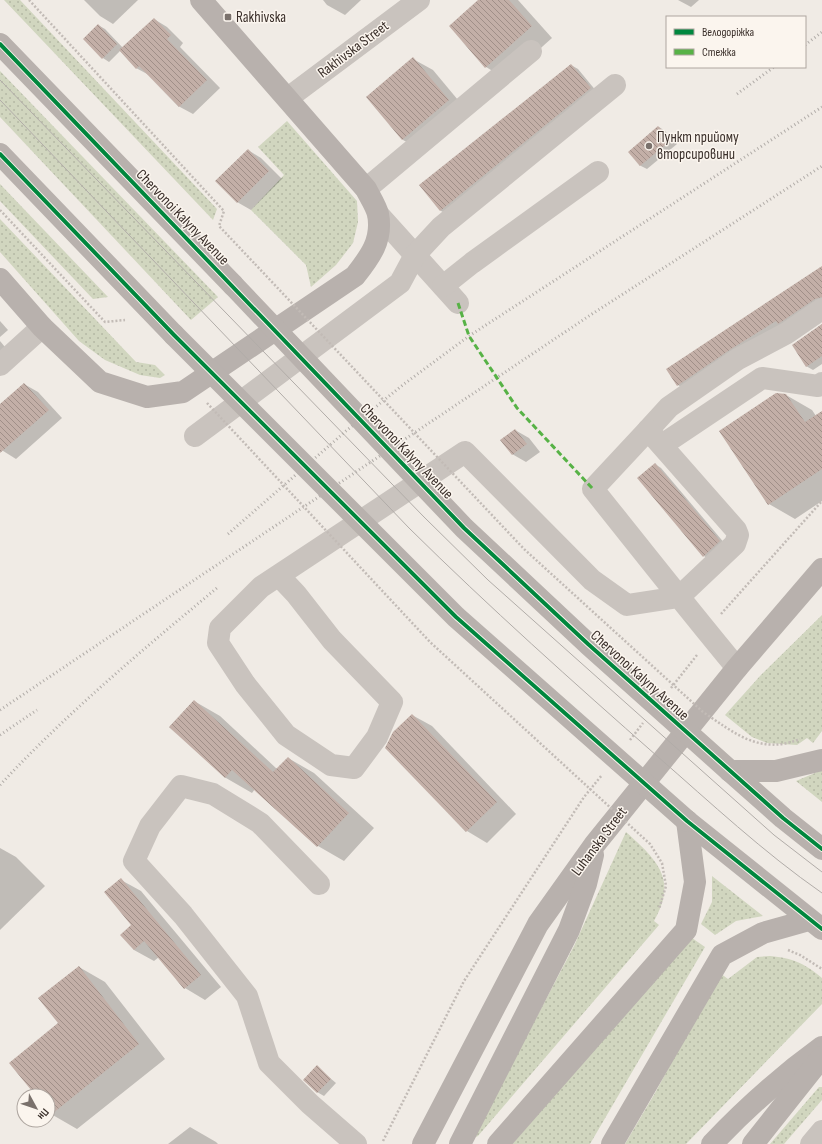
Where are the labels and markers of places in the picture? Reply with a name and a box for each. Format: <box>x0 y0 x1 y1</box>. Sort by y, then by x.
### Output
place label: Rakhivska <box>236 8 286 27</box>
marker: Rakhivska <box>223 12 233 22</box>
place label: Пункт прийому вторсировини <box>657 128 739 164</box>
marker: Пункт прийому вторсировини <box>644 141 654 151</box>

